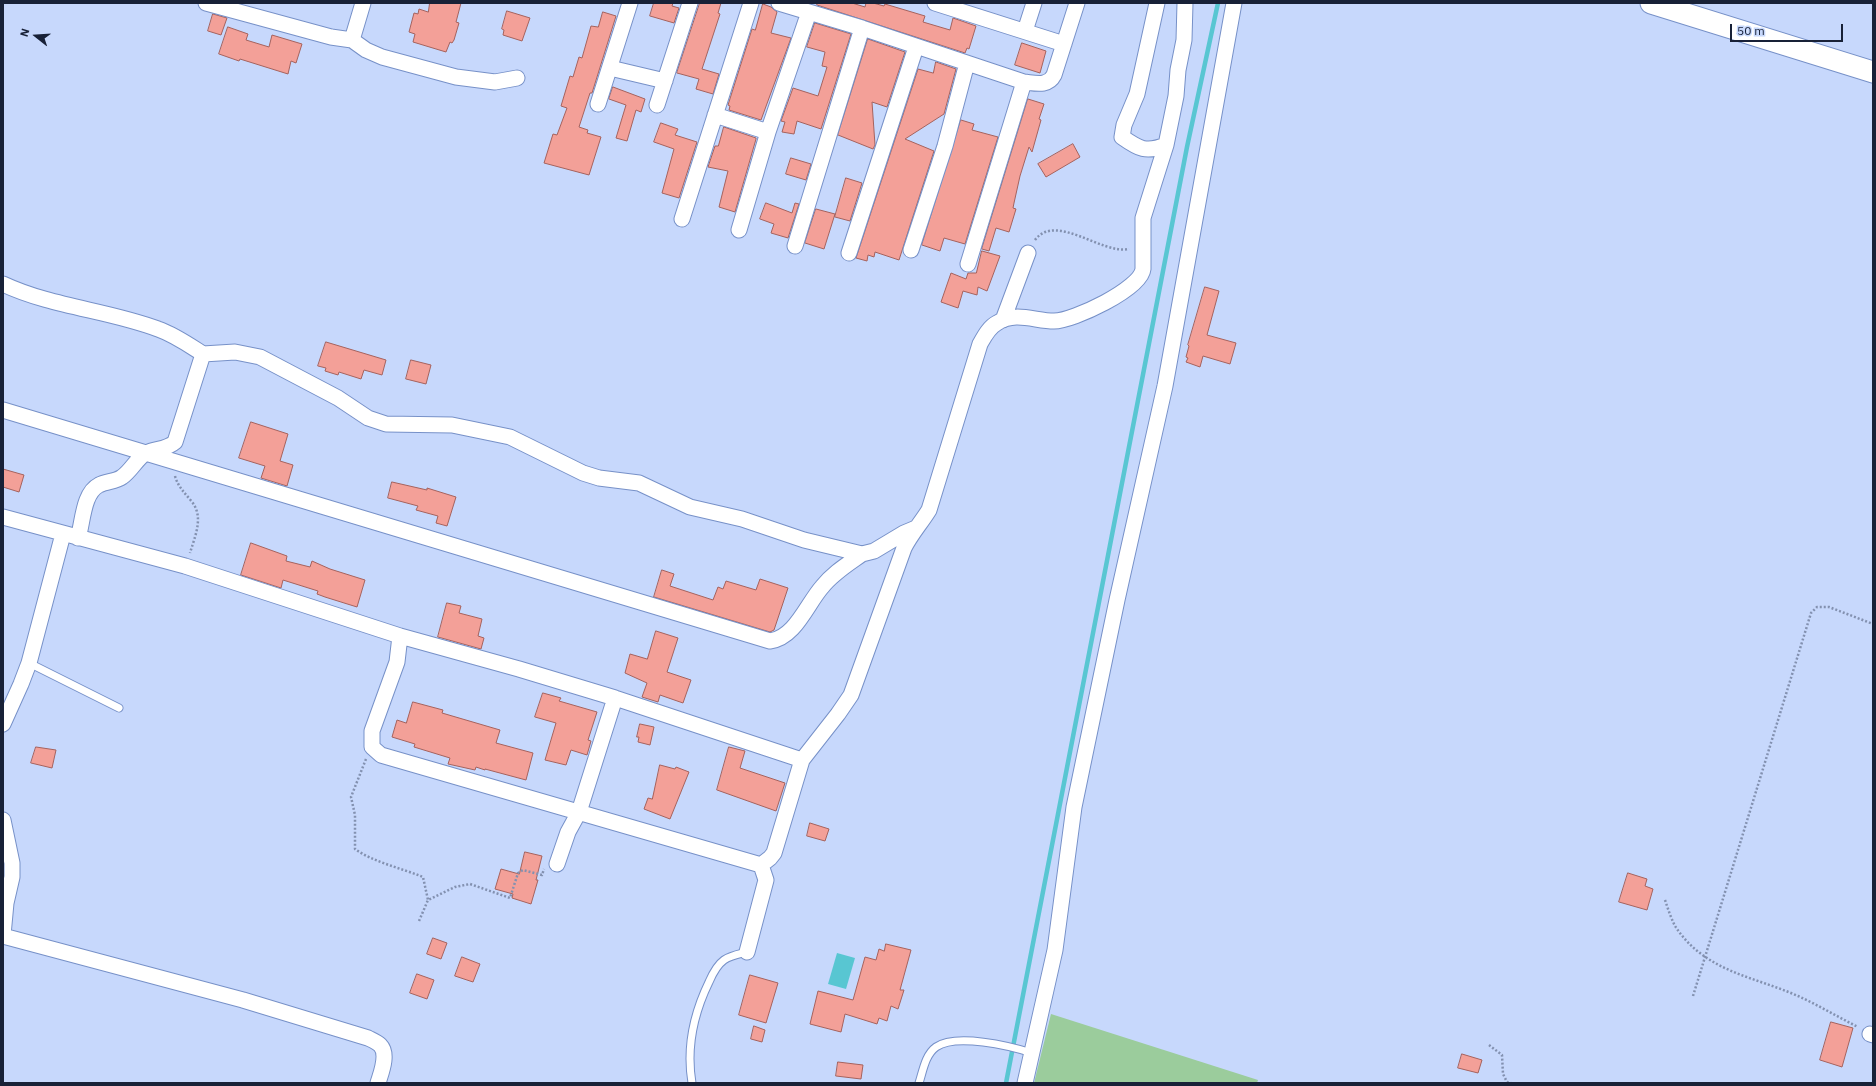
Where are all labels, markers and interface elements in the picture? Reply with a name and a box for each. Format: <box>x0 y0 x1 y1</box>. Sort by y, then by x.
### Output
north arrow <box>16 16 56 56</box>
scale bar <box>1732 16 1845 42</box>
text: 50 m <box>1737 23 1765 38</box>
text: N <box>17 27 32 38</box>

